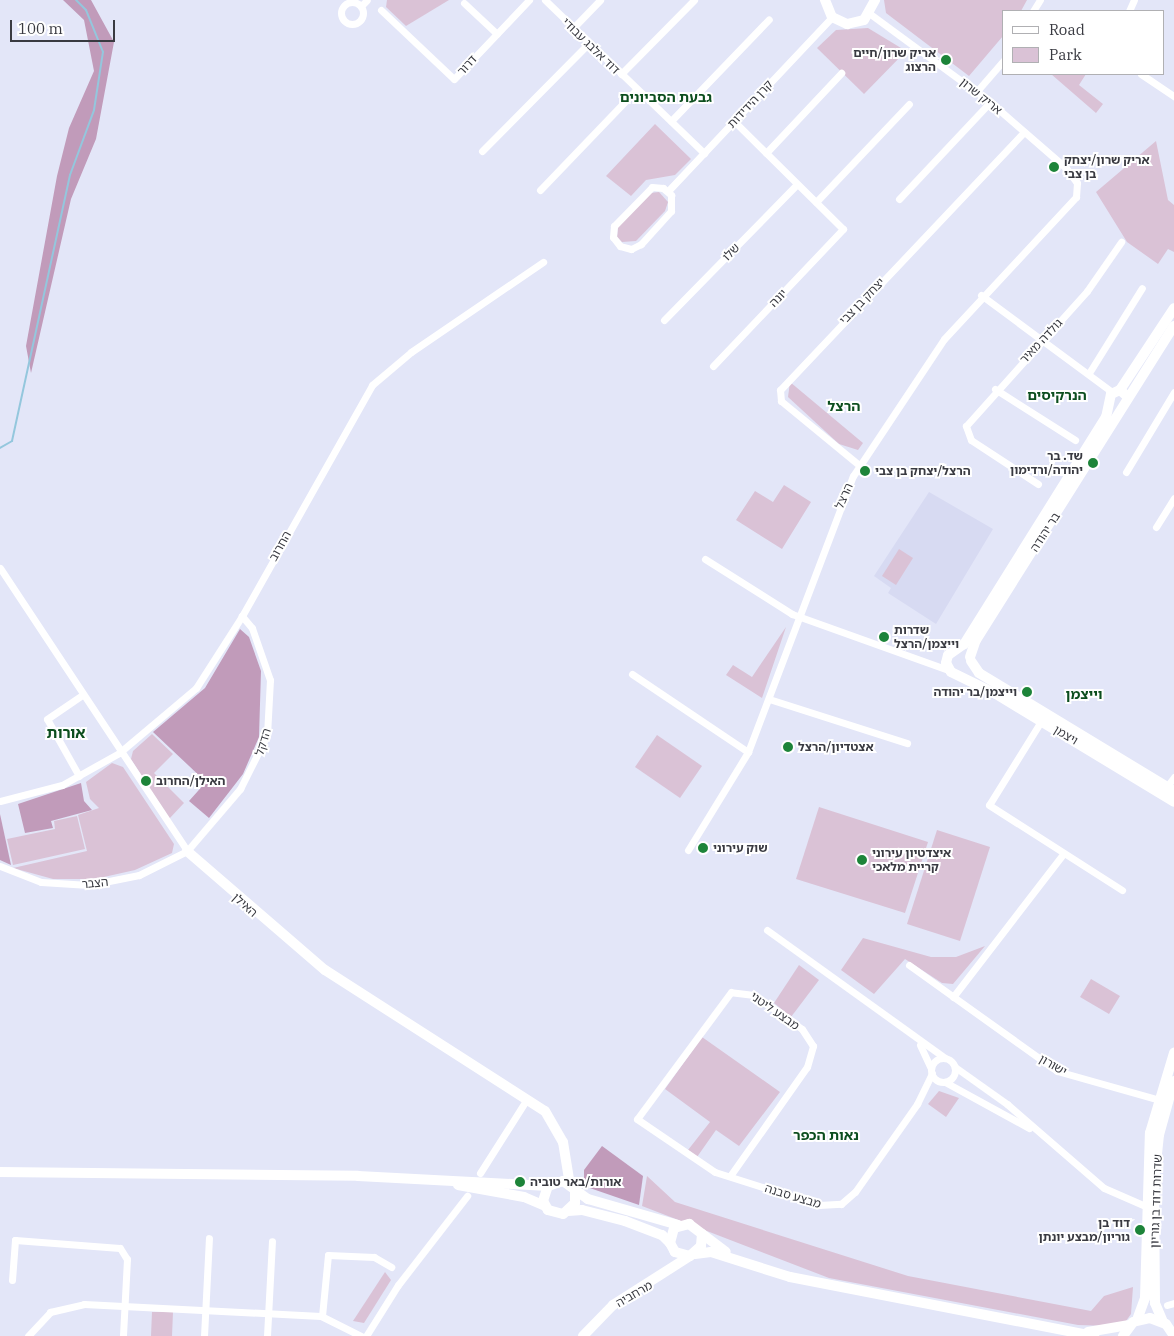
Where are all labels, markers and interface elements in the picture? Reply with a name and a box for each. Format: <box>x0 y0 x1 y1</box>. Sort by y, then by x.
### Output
scale bar <box>12 10 118 42</box>
legend <box>1002 10 1164 75</box>
street label: דוד אלבג עבודי <box>559 15 623 77</box>
text: 100 m <box>18 19 63 38</box>
text: Road <box>1049 20 1085 39</box>
text: Park <box>1049 45 1082 64</box>
place label: אריק שרון/חיים הרצוג <box>853 46 936 74</box>
street label: דרור <box>454 52 480 78</box>
marker: אריק שרון/חיים הרצוג <box>940 54 952 66</box>
street label: אריק שרון <box>957 75 1005 117</box>
street label: קרן הידידות <box>724 77 776 131</box>
district label: גבעת הסביונים <box>620 89 712 105</box>
place label: אריק שרון/יצחק בן צבי <box>1064 153 1150 181</box>
marker: אריק שרון/יצחק בן צבי <box>1048 161 1060 173</box>
street label: שלו <box>719 240 743 264</box>
street label: יצחק בן צבי <box>836 275 888 327</box>
street label: יונה <box>766 286 790 310</box>
street label: גולדה מאיר <box>1017 316 1065 366</box>
district label: הנרקיסים <box>1027 387 1087 403</box>
district label: הרצל <box>828 398 860 414</box>
place label: שד. בר יהודה/ורדימון <box>1010 449 1083 477</box>
marker: שד. בר יהודה/ורדימון <box>1087 457 1099 469</box>
place label: הרצל/יצחק בן צבי <box>875 464 971 478</box>
marker: הרצל/יצחק בן צבי <box>859 465 871 477</box>
street label: הרצל <box>832 481 856 511</box>
street label: בר יהודה <box>1027 510 1063 554</box>
street label: החרוב <box>266 528 294 564</box>
place label: שדרות וייצמן/הרצל <box>894 623 959 651</box>
marker: שדרות וייצמן/הרצל <box>878 631 890 643</box>
place label: וייצמן/בר יהודה <box>934 685 1017 699</box>
marker: וייצמן/בר יהודה <box>1021 686 1033 698</box>
district label: וייצמן <box>1065 686 1103 702</box>
street label: ויצמן <box>1051 722 1081 748</box>
district label: אורות <box>47 724 85 742</box>
street label: הדקל <box>252 727 274 757</box>
place label: אצטדיון/הרצל <box>798 740 874 754</box>
marker: אצטדיון/הרצל <box>782 741 794 753</box>
place label: האילן/החרוב <box>156 774 226 788</box>
marker: האילן/החרוב <box>140 775 152 787</box>
place label: שוק עירוני <box>713 841 768 855</box>
marker: שוק עירוני <box>697 842 709 854</box>
place label: איצדטיון עירוני קריית מלאכי <box>872 846 951 874</box>
marker: איצדטיון עירוני קריית מלאכי <box>856 854 868 866</box>
street label: הצבר <box>81 874 109 892</box>
street label: האילן <box>230 890 260 920</box>
street label: מבצע ליטני <box>748 989 802 1033</box>
street label: ישורון <box>1037 1051 1069 1079</box>
district label: נאות הכפר <box>793 1127 859 1143</box>
street label: שדרות דוד בן גוריון <box>1147 1154 1165 1248</box>
place label: אורות/באר טוביה <box>530 1175 621 1189</box>
marker: אורות/באר טוביה <box>514 1176 526 1188</box>
street label: מבצע סבנה <box>763 1181 823 1211</box>
place label: דוד בן גוריון/מבצע יונתן <box>1039 1216 1130 1244</box>
marker: דוד בן גוריון/מבצע יונתן <box>1134 1224 1146 1236</box>
street label: מרחביה <box>613 1278 655 1310</box>

